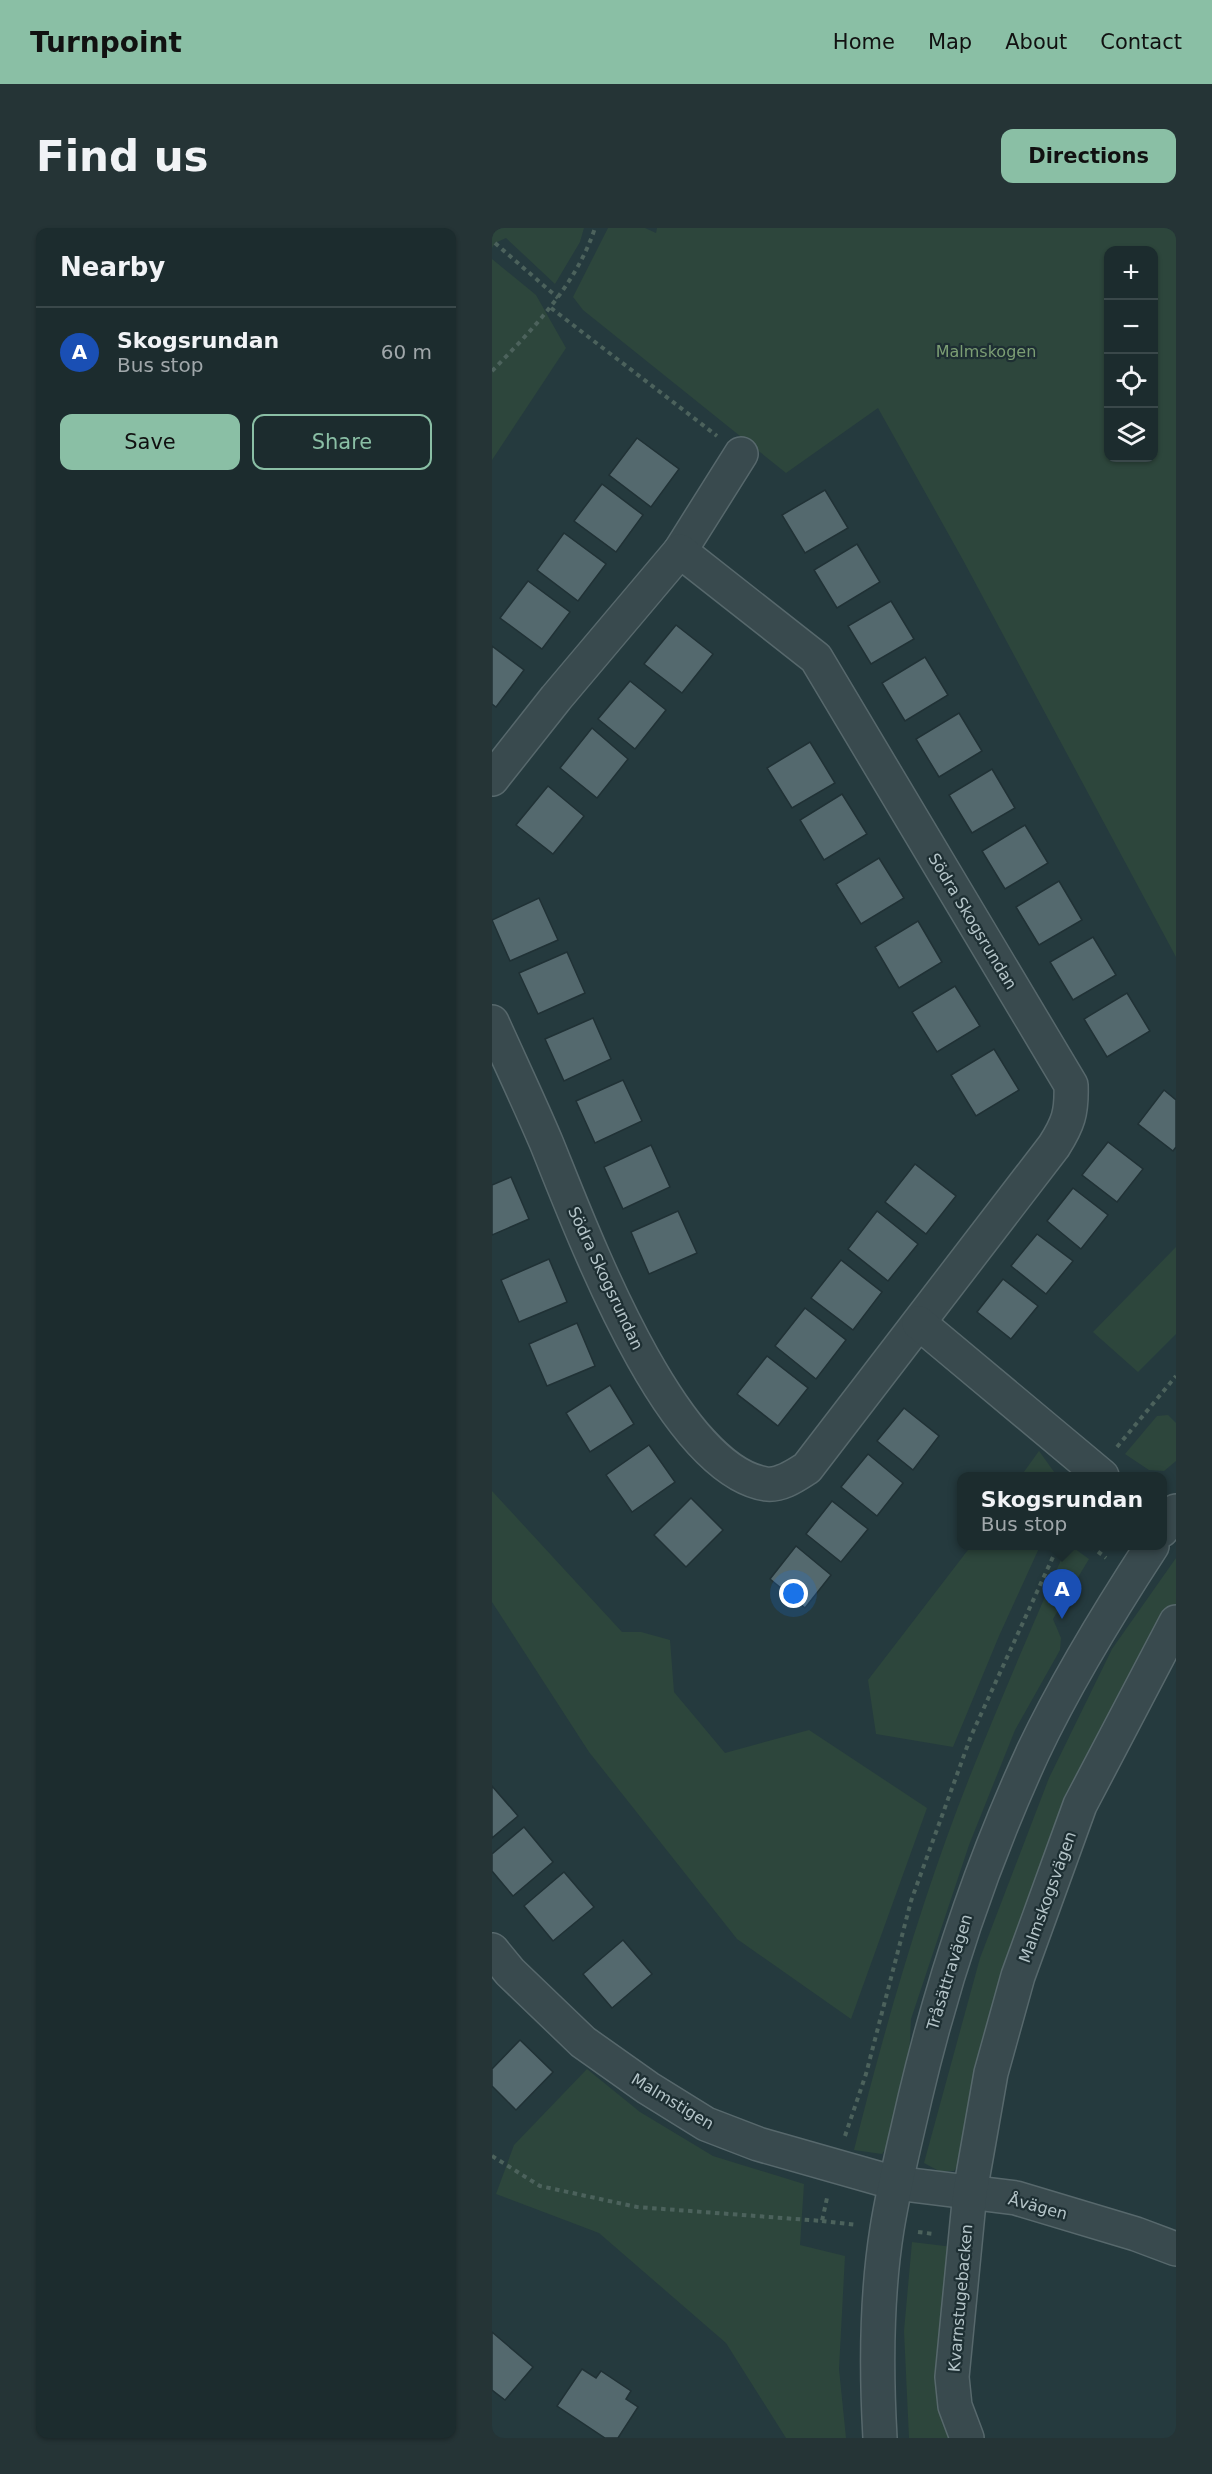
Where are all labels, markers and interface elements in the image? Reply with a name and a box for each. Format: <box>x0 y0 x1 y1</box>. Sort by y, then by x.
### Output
text: Turnpoint <box>30 26 182 59</box>
text: Home <box>833 30 895 54</box>
text: Map <box>928 30 972 54</box>
text: About <box>1005 30 1067 54</box>
text: Contact <box>1100 30 1182 54</box>
button: Directions <box>1001 129 1176 183</box>
text: Find us <box>36 132 209 181</box>
map controls <box>1104 246 1158 462</box>
button: + <box>1104 246 1158 300</box>
text: Nearby <box>60 252 165 282</box>
button: − <box>1104 300 1158 354</box>
text: Skogsrundan <box>117 328 279 353</box>
text: A <box>72 340 87 364</box>
text: 60 m <box>381 340 432 364</box>
park label: Malmskogen <box>936 342 1036 361</box>
text: Bus stop <box>117 353 203 377</box>
button: locate <box>1104 354 1158 408</box>
button: layers <box>1104 408 1158 462</box>
button: Save <box>60 414 240 470</box>
button: Share <box>252 414 432 470</box>
street label: Södra Skogsrundan <box>924 850 1021 993</box>
street label: Södra Skogsrundan <box>564 1204 647 1353</box>
popup <box>957 1472 1167 1550</box>
text: Skogsrundan <box>981 1487 1143 1512</box>
text: Bus stop <box>981 1512 1067 1536</box>
pin: A <box>1042 1570 1082 1619</box>
your location <box>779 1579 808 1608</box>
street label: Malmskogsvägen <box>1015 1829 1080 1965</box>
street label: Tråsättravägen <box>923 1912 976 2033</box>
street label: Malmstigen <box>628 2069 717 2133</box>
street label: Åvägen <box>1006 2189 1069 2223</box>
street label: Kvarnstugebacken <box>945 2223 976 2373</box>

